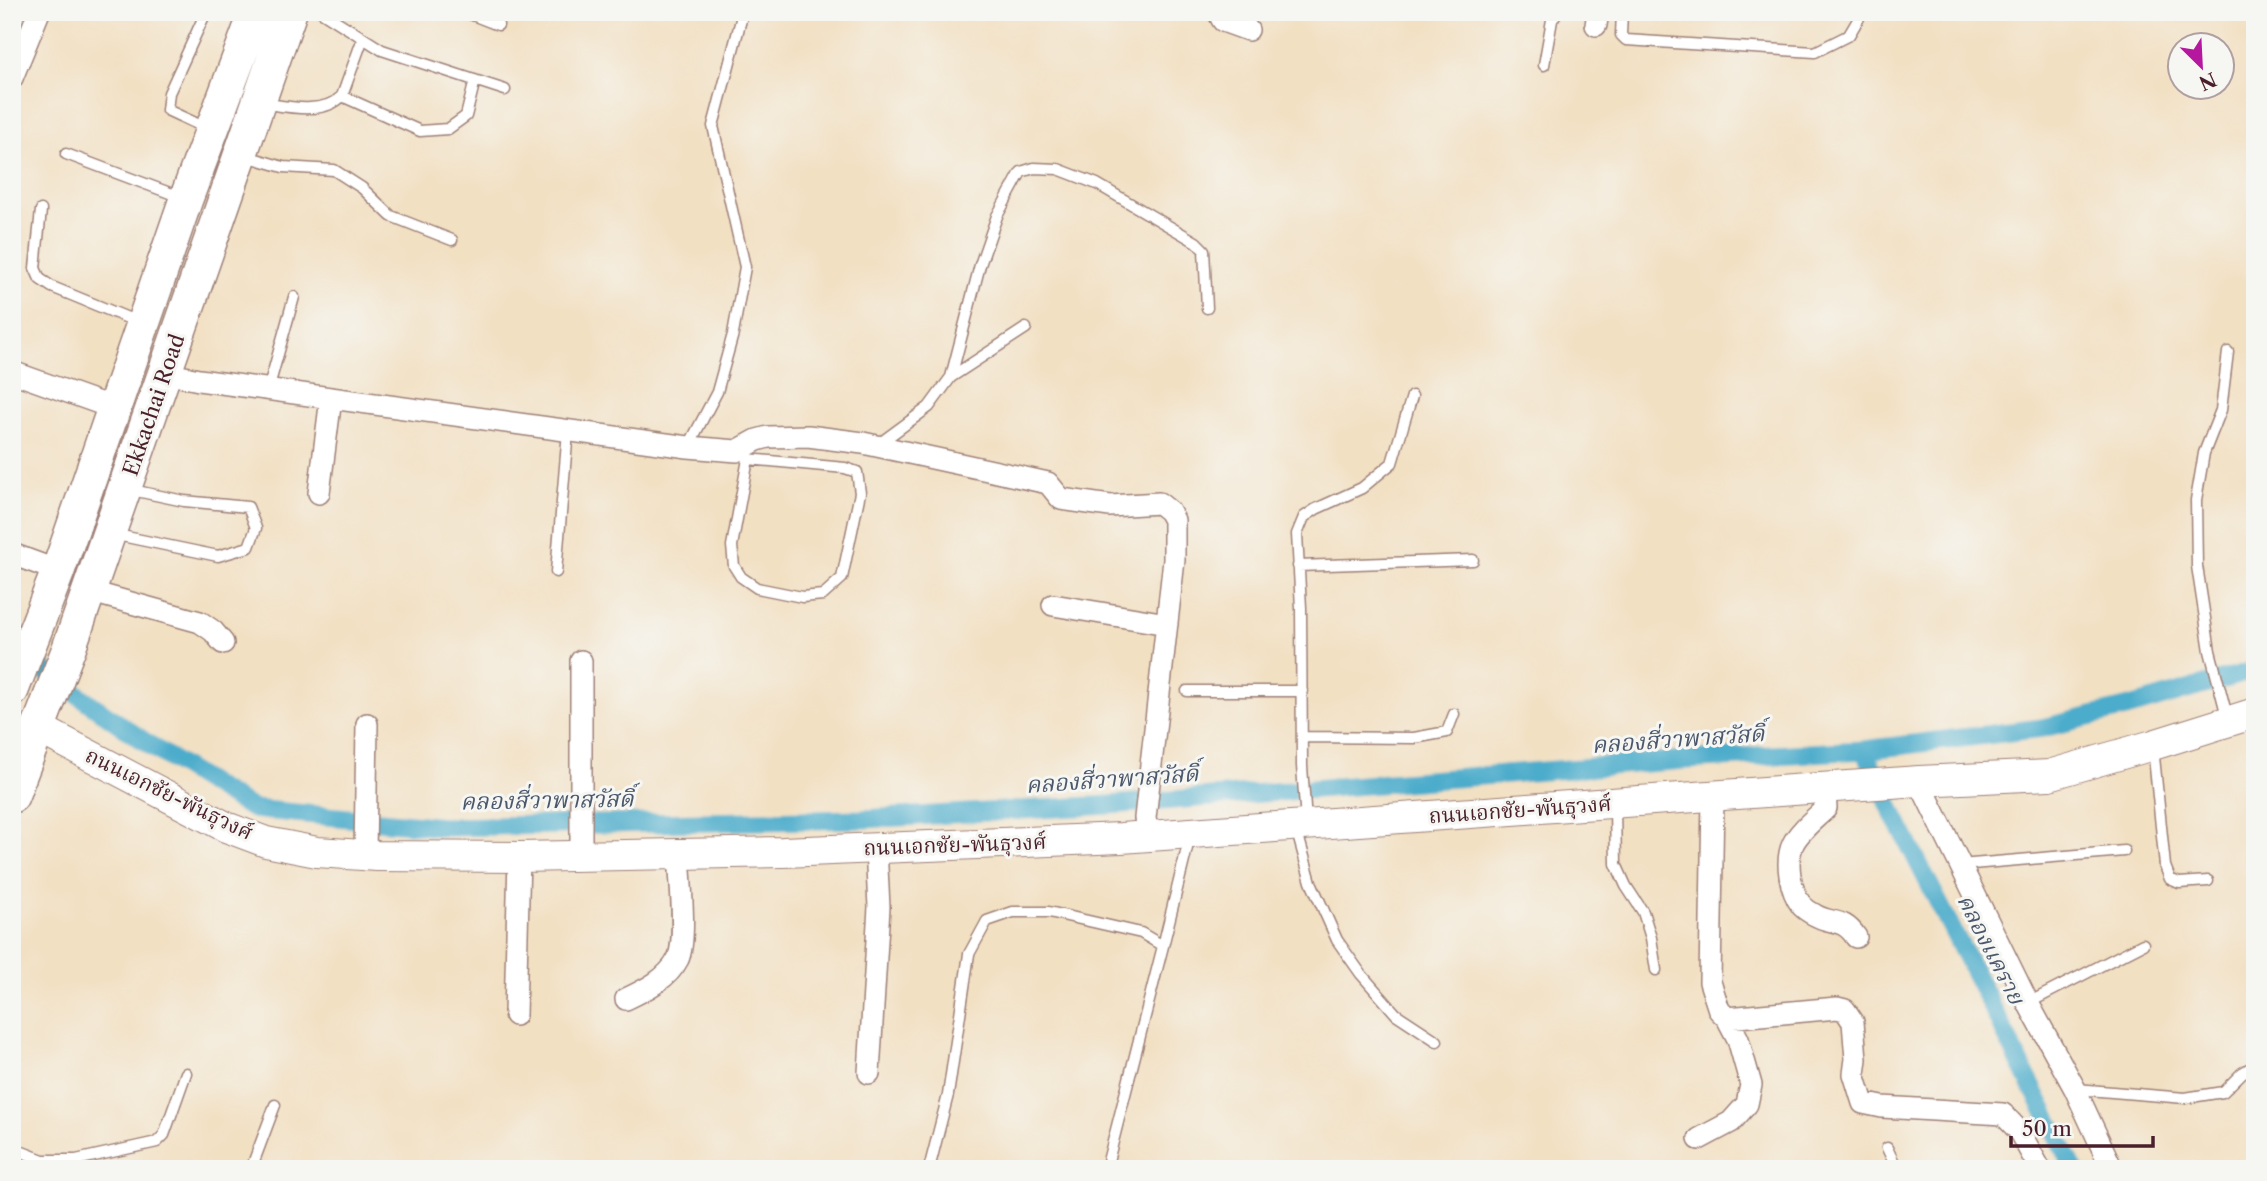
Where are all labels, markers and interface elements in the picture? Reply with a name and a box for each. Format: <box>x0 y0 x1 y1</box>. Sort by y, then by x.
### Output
north arrow <box>2166 32 2236 102</box>
text: N <box>2195 67 2220 95</box>
street label: Ekkachai Road <box>118 330 190 479</box>
water label: คลองสี่วาพาสวัสดิ์ <box>1590 715 1773 759</box>
street label: ถนนเอกชัย-พันธุวงศ์ <box>81 742 257 847</box>
water label: คลองสี่วาพาสวัสดิ์ <box>1024 755 1207 799</box>
water label: คลองสี่วาพาสวัสดิ์ <box>460 781 641 816</box>
street label: ถนนเอกชัย-พันธุวงศ์ <box>1428 791 1612 830</box>
street label: ถนนเอกชัย-พันธุวงศ์ <box>863 829 1047 862</box>
water label: คลองเเคราย <box>1951 889 2031 1010</box>
scale bar <box>2011 1104 2153 1148</box>
text: 50 m <box>2022 1116 2072 1141</box>

